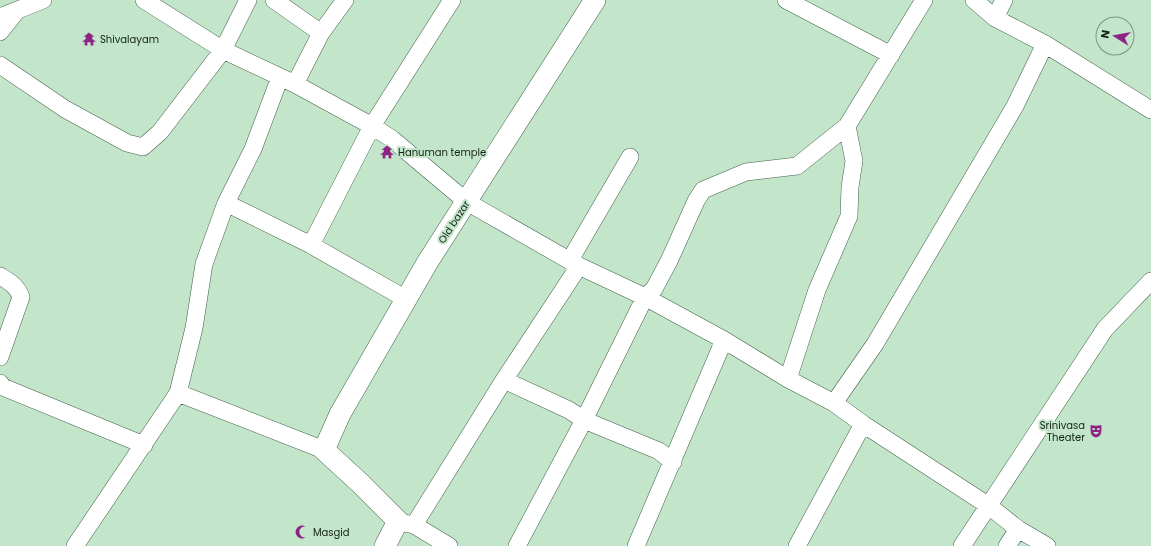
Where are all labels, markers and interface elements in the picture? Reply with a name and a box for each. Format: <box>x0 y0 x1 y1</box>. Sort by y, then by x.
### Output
north arrow <box>1095 16 1135 56</box>
text: N <box>1097 29 1114 40</box>
temple icon: Shivalayam <box>81 31 97 47</box>
place label: Shivalayam <box>100 32 159 47</box>
temple icon: Hanuman temple <box>379 144 395 160</box>
place label: Hanuman temple <box>398 145 486 160</box>
street label: Old bazar <box>435 197 474 246</box>
place label: Srinivasa Theater <box>1040 418 1085 445</box>
theatre icon: Srinivasa Theater <box>1088 423 1104 439</box>
mosque icon: Masgid <box>294 524 310 540</box>
place label: Masgid <box>313 525 350 540</box>

